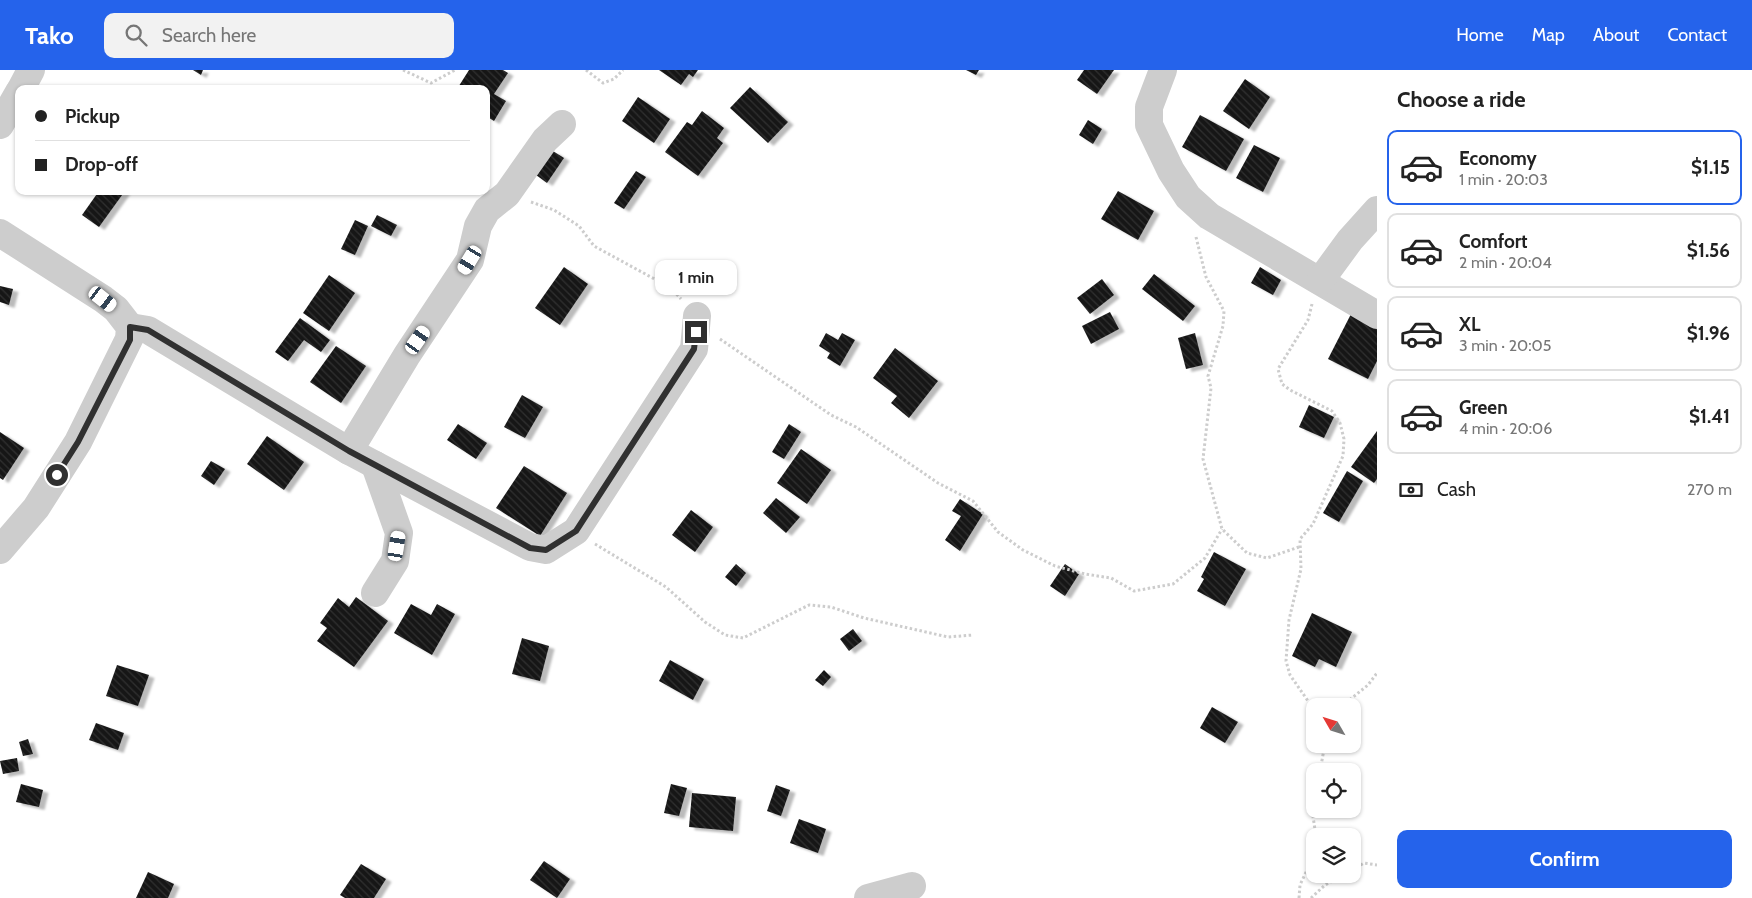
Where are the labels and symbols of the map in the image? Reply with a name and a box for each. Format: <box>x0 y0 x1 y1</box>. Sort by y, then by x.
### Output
car <box>455 243 484 277</box>
callout: 1 min <box>655 260 737 294</box>
car <box>86 284 119 314</box>
route end <box>685 321 707 343</box>
car <box>403 323 432 357</box>
route start <box>46 464 68 486</box>
car <box>387 530 406 562</box>
north arrow <box>1306 698 1361 752</box>

